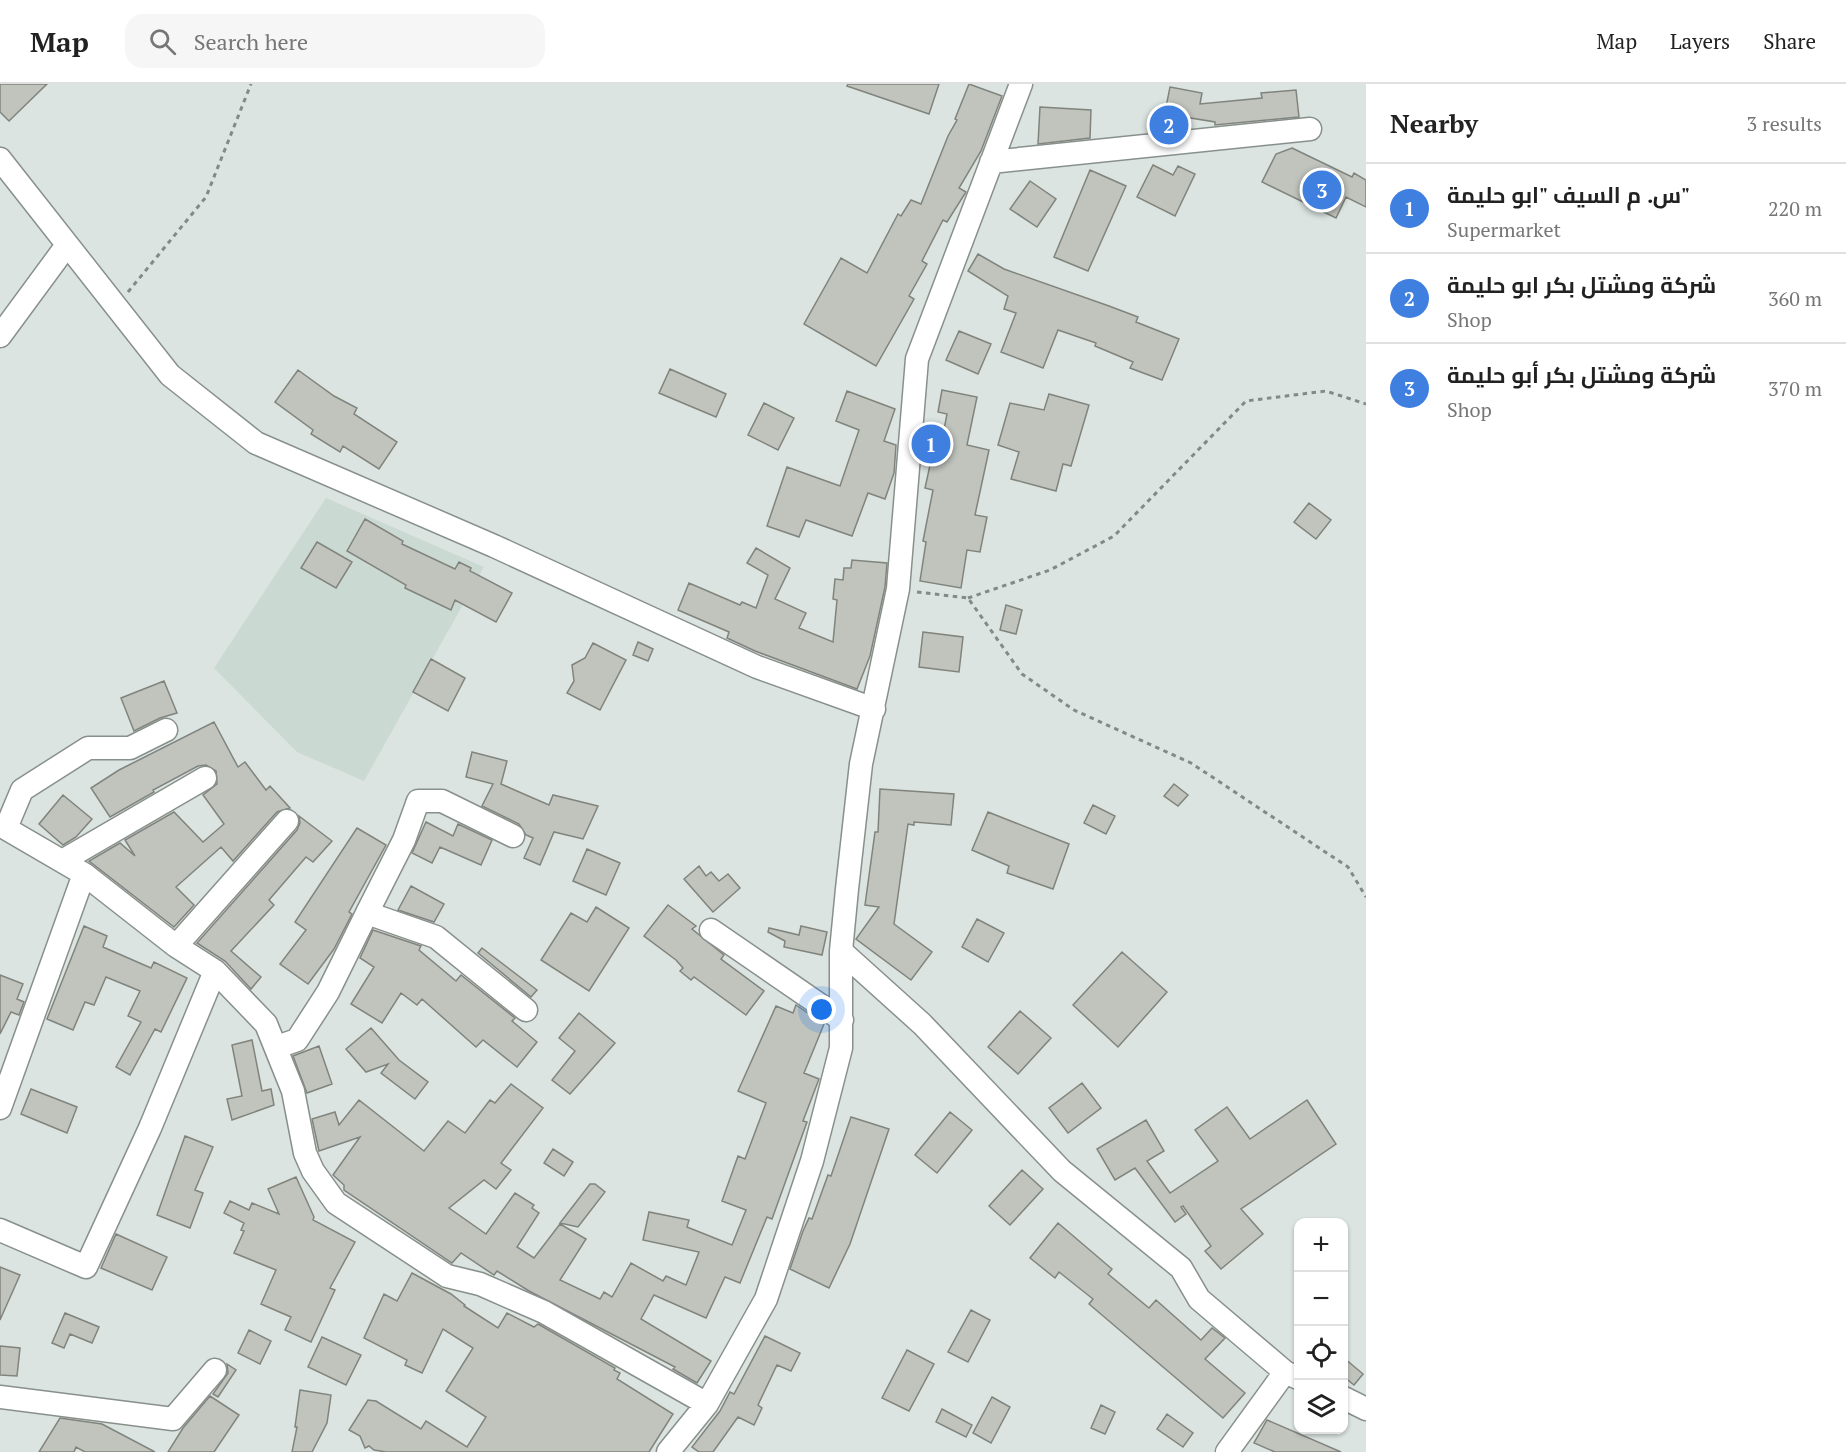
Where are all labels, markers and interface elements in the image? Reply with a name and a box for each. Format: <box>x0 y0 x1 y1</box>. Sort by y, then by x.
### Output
search box <box>125 14 545 68</box>
text: Map <box>30 23 89 60</box>
icon: search <box>146 25 179 58</box>
text: Search here <box>194 27 308 56</box>
text: Map <box>1596 27 1637 55</box>
text: Layers <box>1670 27 1730 55</box>
text: Share <box>1763 27 1816 55</box>
pin: 2 <box>1150 102 1188 147</box>
text: Nearby <box>1390 106 1478 140</box>
text: 3 results <box>1747 110 1822 137</box>
pin: 3 <box>1302 168 1342 212</box>
text: س. م السيف "ابو حليمة" <box>1447 180 1690 209</box>
text: 1 <box>1404 195 1415 222</box>
text: 220 m <box>1768 195 1822 222</box>
text: Supermarket <box>1447 216 1561 243</box>
text: شركة ومشتل بكر ابو حليمة <box>1447 270 1716 299</box>
text: 2 <box>1404 285 1415 312</box>
text: 360 m <box>1768 285 1822 312</box>
text: Shop <box>1447 306 1492 333</box>
text: شركة ومشتل بكر أبو حليمة <box>1447 360 1716 389</box>
text: 3 <box>1404 375 1415 402</box>
text: 370 m <box>1768 375 1822 402</box>
text: Shop <box>1447 396 1492 423</box>
pin: 1 <box>912 422 950 466</box>
your location <box>807 995 836 1024</box>
map controls <box>1294 1218 1348 1434</box>
button: + <box>1294 1218 1348 1272</box>
button: − <box>1294 1272 1348 1326</box>
button: locate <box>1294 1326 1348 1380</box>
button: layers <box>1294 1380 1348 1434</box>

